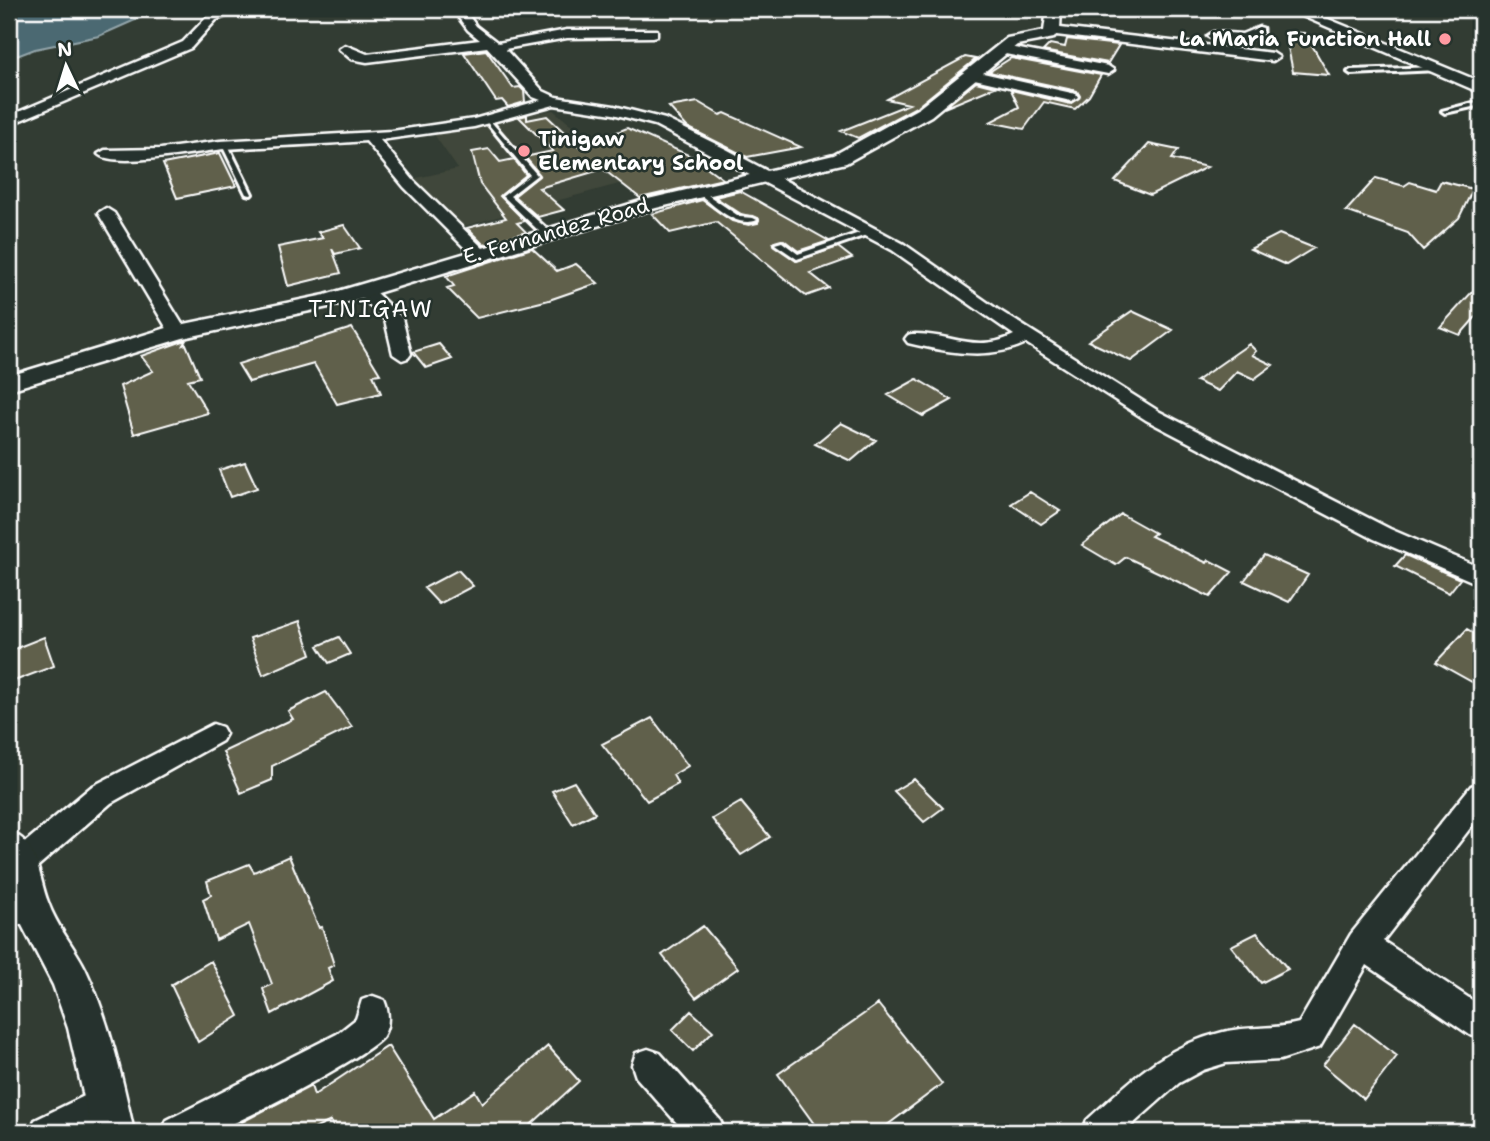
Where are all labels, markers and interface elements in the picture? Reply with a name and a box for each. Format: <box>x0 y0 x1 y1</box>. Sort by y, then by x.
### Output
place label: La Maria Function Hall <box>1179 25 1431 53</box>
marker: La Maria Function Hall <box>1437 31 1453 47</box>
north arrow <box>32 32 102 102</box>
text: N <box>56 37 73 63</box>
place label: Tinigaw Elementary School <box>538 125 743 177</box>
marker: Tinigaw Elementary School <box>516 143 532 159</box>
street label: E. Fernandez Road <box>460 191 652 271</box>
district label: TINIGAW <box>308 294 434 324</box>

